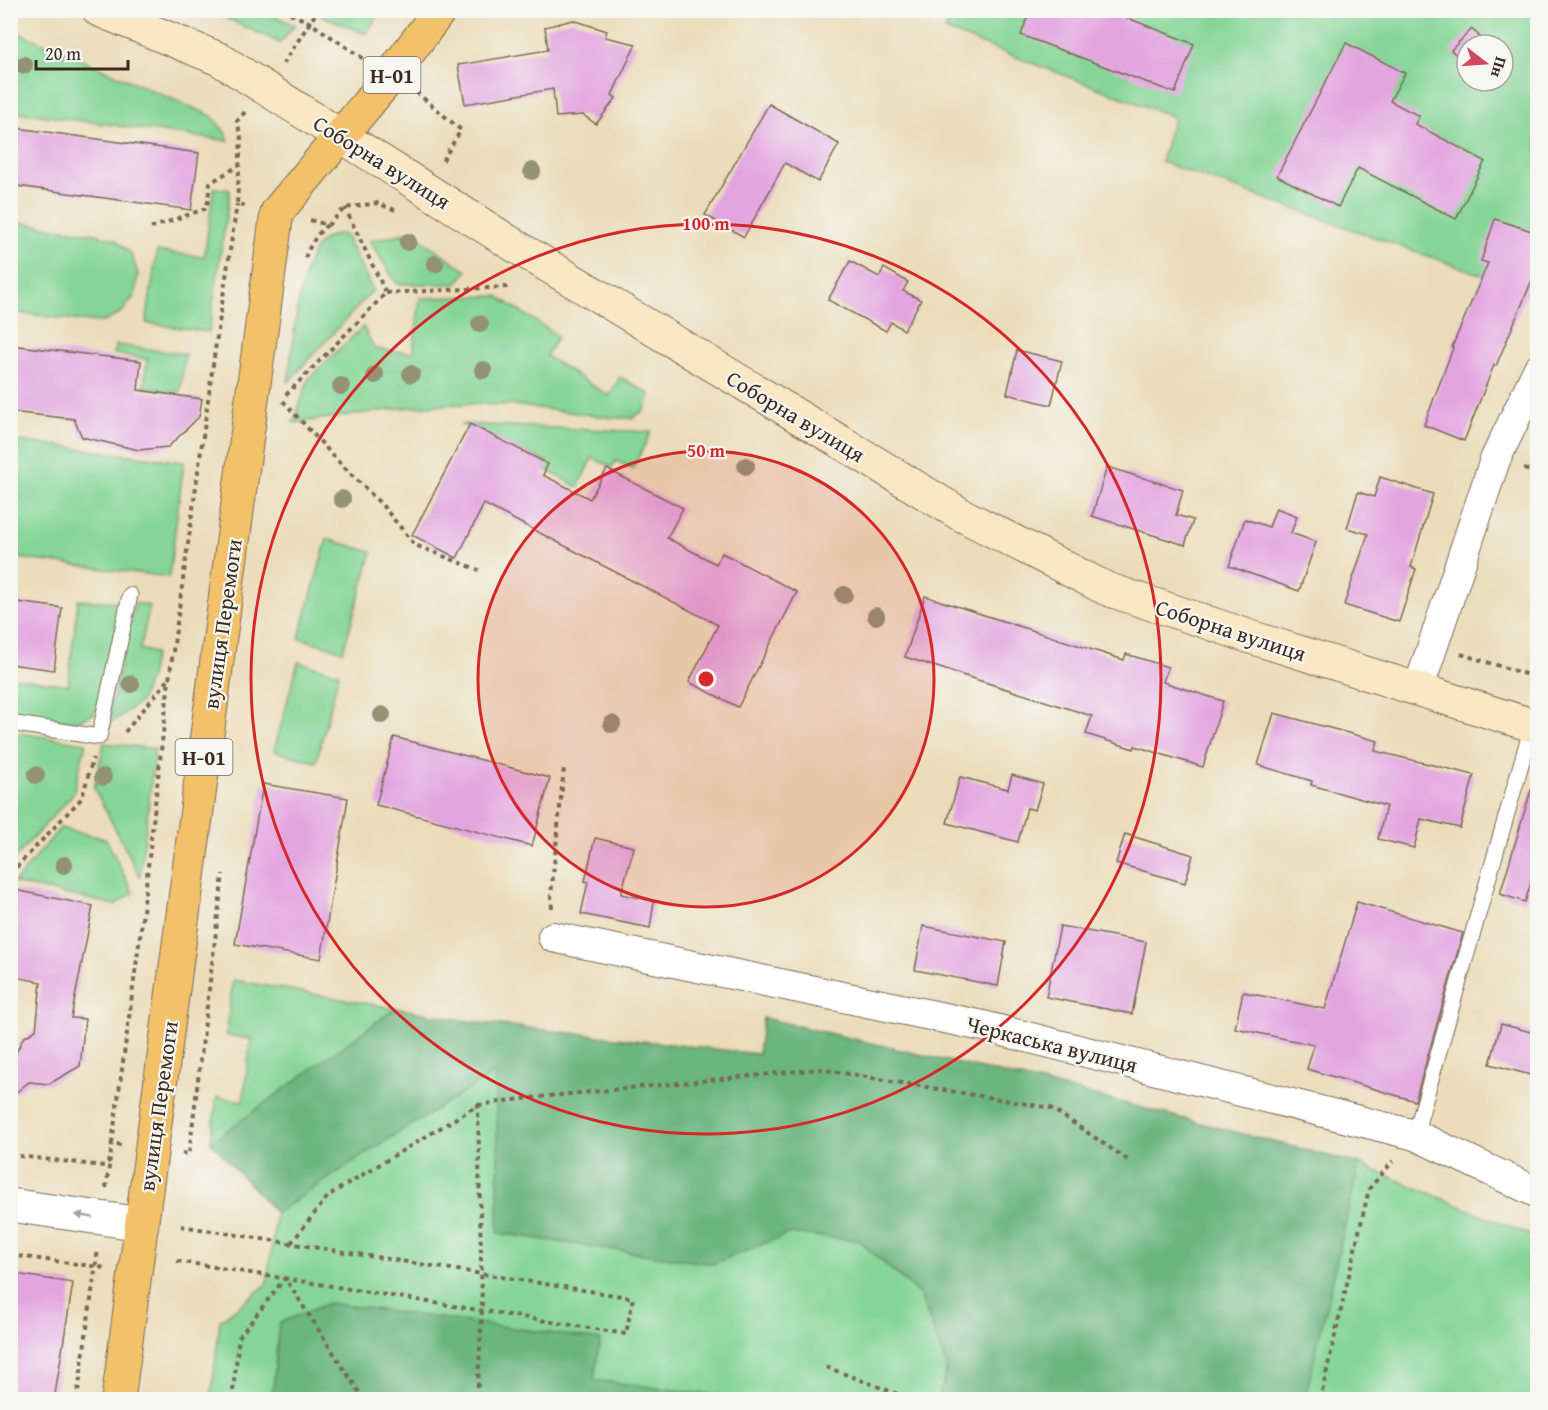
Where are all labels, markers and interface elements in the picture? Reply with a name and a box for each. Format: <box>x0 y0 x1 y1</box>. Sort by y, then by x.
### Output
scale bar <box>36 33 128 71</box>
north arrow <box>1455 33 1515 93</box>
text: 20 m <box>45 40 81 67</box>
text: Пн <box>1485 54 1514 81</box>
road number: Н-01 <box>364 57 420 93</box>
street label: Соборна вулиця <box>307 107 457 217</box>
text: 100 m <box>682 210 730 237</box>
street label: Соборна вулиця <box>721 362 871 470</box>
text: 50 m <box>687 437 726 464</box>
street label: вулиця Перемоги <box>194 537 250 711</box>
street label: Соборна вулиця <box>1152 591 1310 669</box>
centre of rings <box>696 669 716 689</box>
road number: Н-01 <box>176 739 232 775</box>
street label: Черкаська вулиця <box>963 1007 1141 1081</box>
street label: вулиця Перемоги <box>130 1019 186 1193</box>
one-way arrow <box>74 1211 93 1220</box>

